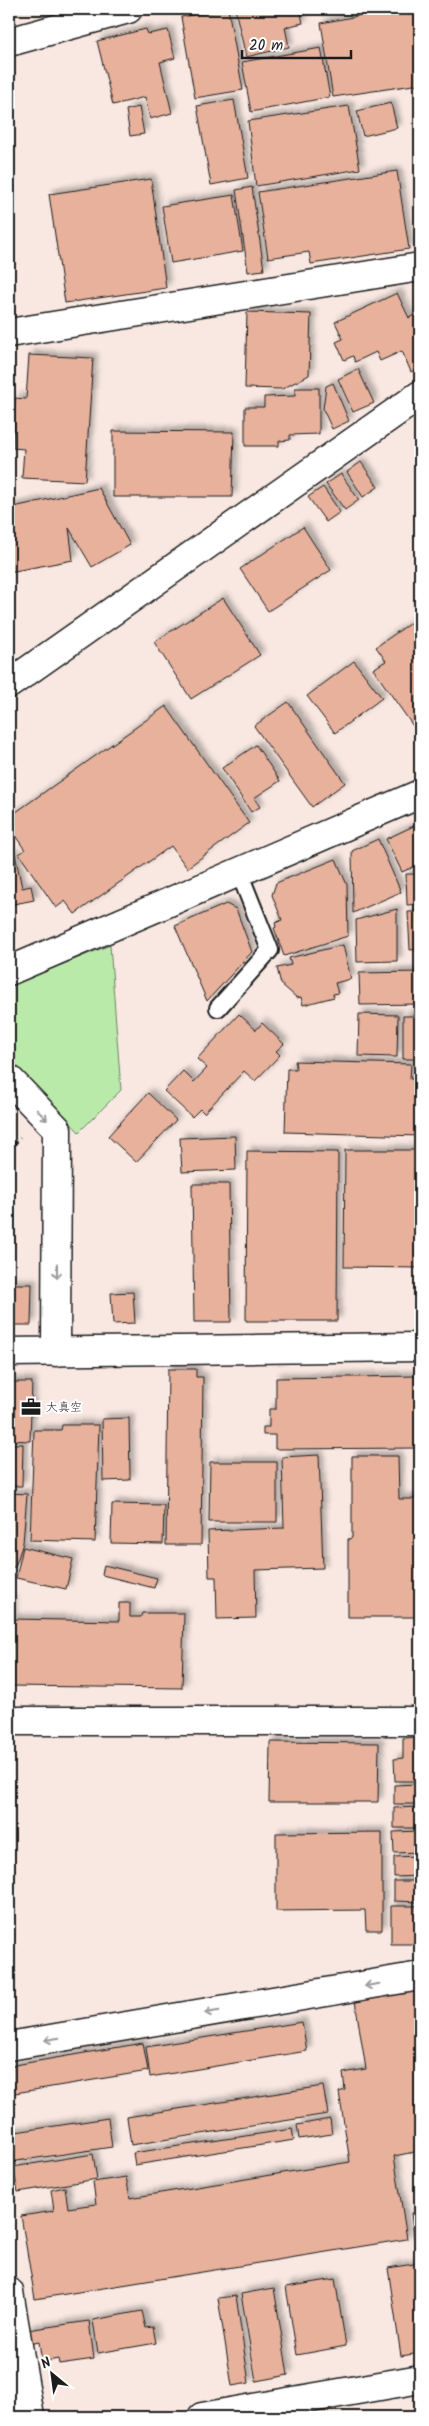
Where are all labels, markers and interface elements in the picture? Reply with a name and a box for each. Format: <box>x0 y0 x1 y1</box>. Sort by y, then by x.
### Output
scale bar <box>242 28 350 60</box>
text: 20 m <box>249 34 283 58</box>
one-way arrow <box>36 1108 48 1120</box>
one-way arrow <box>52 1262 62 1279</box>
office icon: 大真空 <box>20 1396 42 1418</box>
place label: 大真空 <box>46 1398 82 1417</box>
one-way arrow <box>365 1980 381 1990</box>
one-way arrow <box>204 2007 220 2017</box>
one-way arrow <box>44 2034 60 2044</box>
north arrow <box>28 2348 78 2398</box>
text: N <box>37 2352 56 2375</box>

